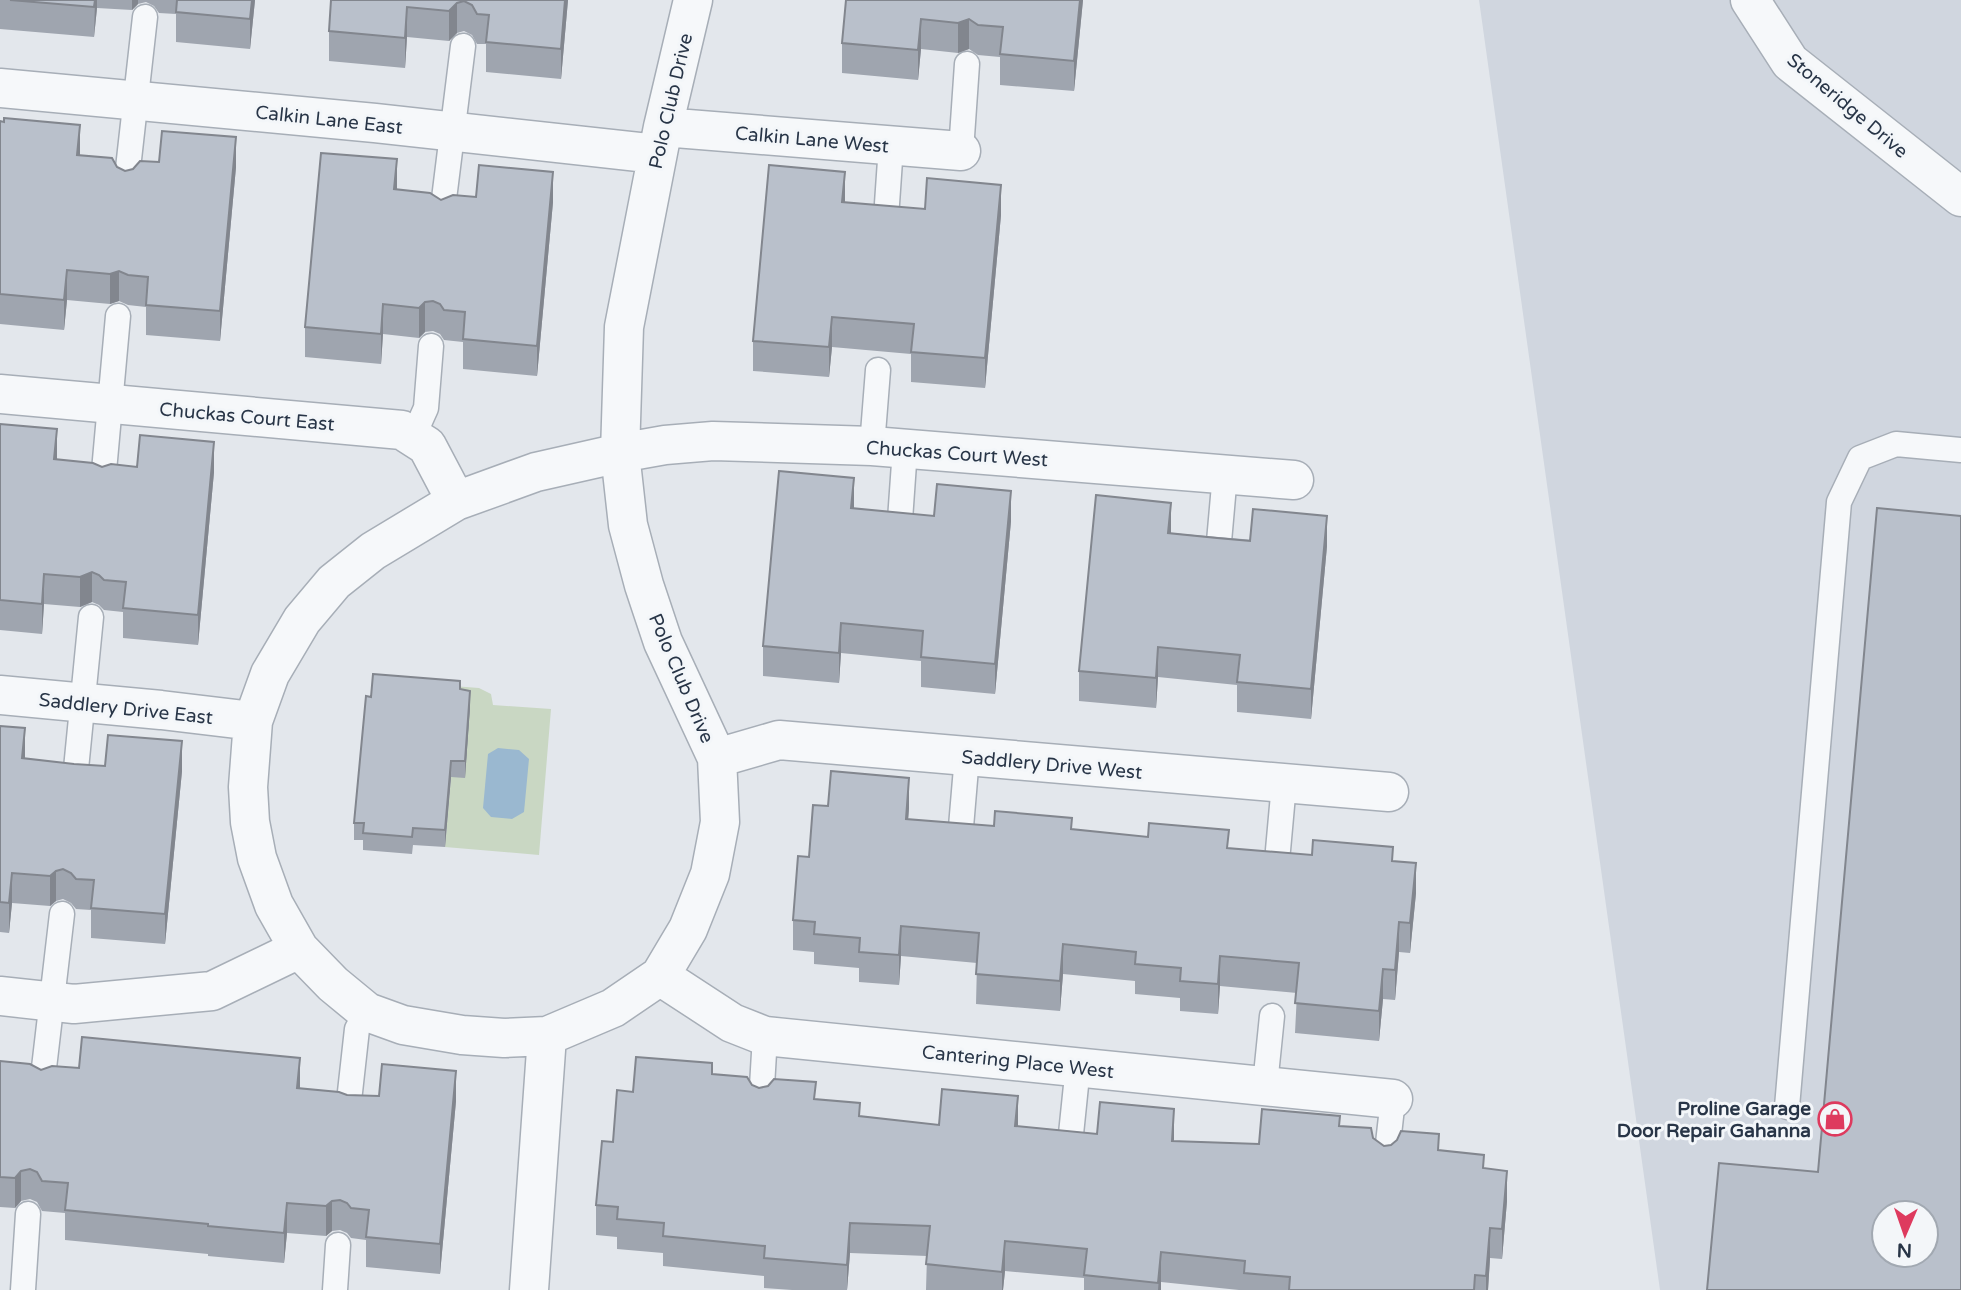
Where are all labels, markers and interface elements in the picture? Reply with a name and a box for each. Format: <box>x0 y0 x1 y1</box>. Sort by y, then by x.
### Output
street label: Polo Club Drive <box>645 31 697 171</box>
street label: Stoneridge Drive <box>1783 49 1912 163</box>
street label: Calkin Lane East <box>254 101 404 139</box>
street label: Calkin Lane West <box>734 122 890 158</box>
street label: Chuckas Court East <box>158 398 335 436</box>
street label: Chuckas Court West <box>865 437 1049 471</box>
street label: Polo Club Drive <box>644 610 718 746</box>
street label: Saddlery Drive East <box>38 689 214 729</box>
street label: Saddlery Drive West <box>961 746 1143 784</box>
street label: Cantering Place West <box>921 1041 1115 1083</box>
place label: Proline Garage Door Repair Gahanna <box>1617 1098 1811 1143</box>
shop icon: Proline Garage Door Repair Gahanna <box>1816 1100 1854 1138</box>
north arrow <box>1870 1199 1940 1269</box>
text: N <box>1896 1239 1912 1261</box>

